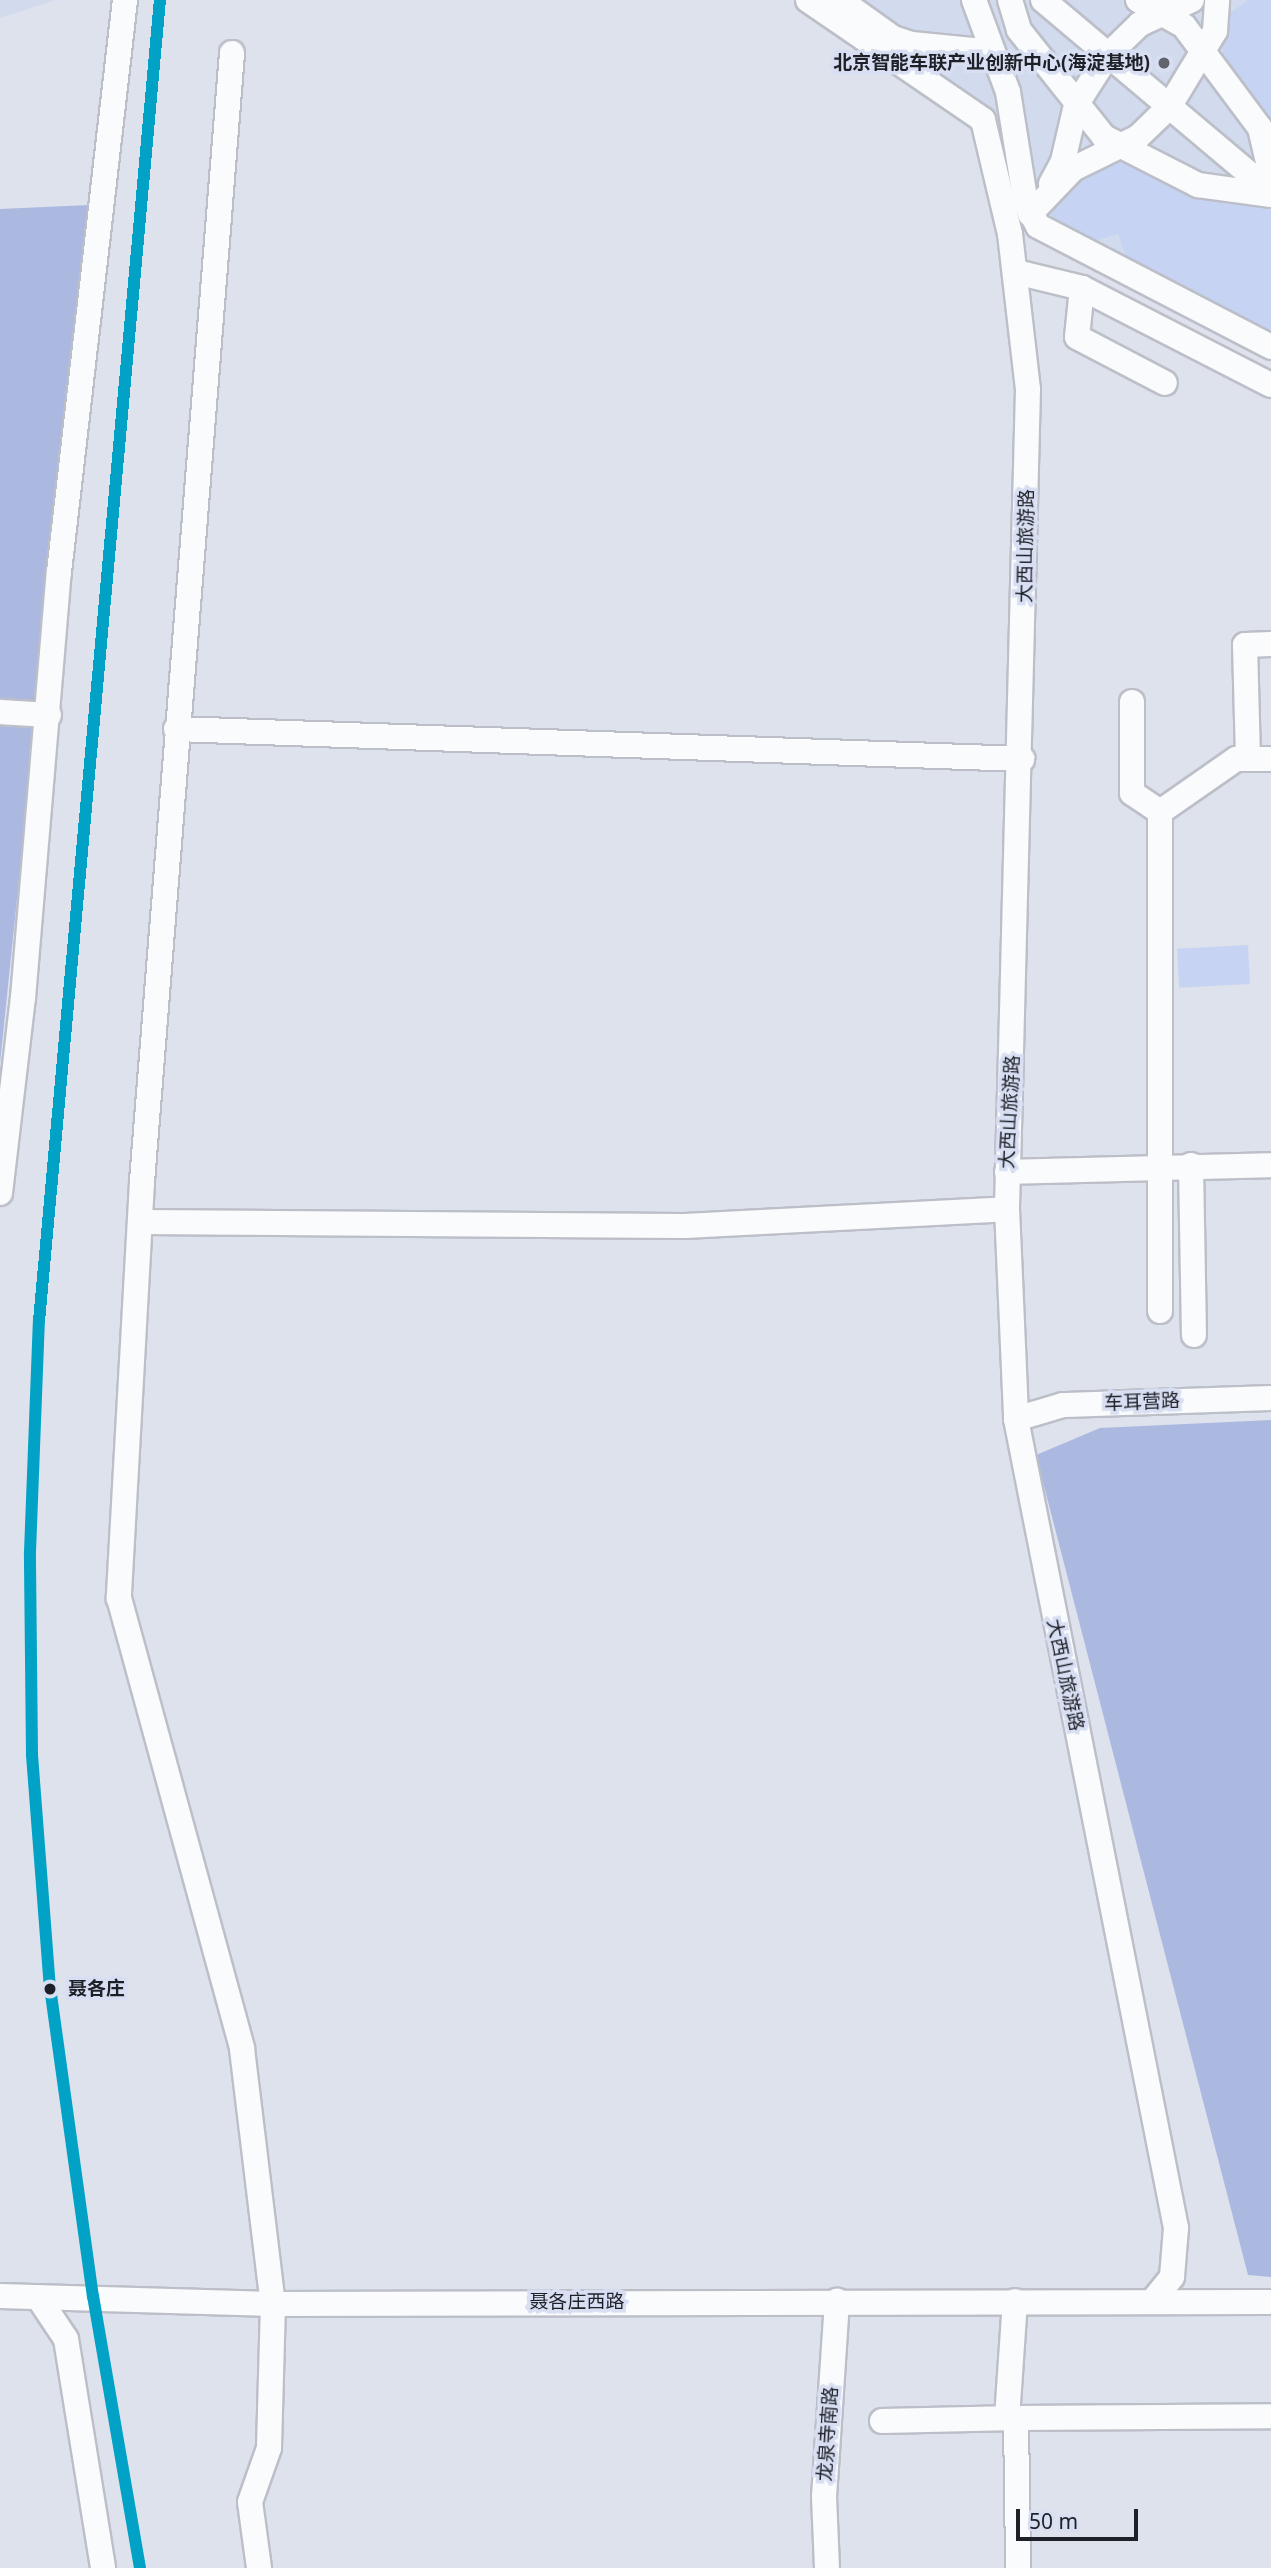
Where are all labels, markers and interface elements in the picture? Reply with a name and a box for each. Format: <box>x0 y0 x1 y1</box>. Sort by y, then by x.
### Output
place label: 北京智能车联产业创新中心(海淀基地) <box>833 52 1150 74</box>
marker: 北京智能车联产业创新中心(海淀基地) <box>1156 55 1172 71</box>
street label: 大西山旅游路 <box>1014 489 1038 603</box>
street label: 大西山旅游路 <box>996 1054 1024 1170</box>
street label: 车耳营路 <box>1104 1389 1180 1415</box>
street label: 大西山旅游路 <box>1042 1617 1088 1733</box>
marker: 聂各庄 <box>38 1977 62 2001</box>
place label: 聂各庄 <box>68 1978 125 2000</box>
street label: 聂各庄西路 <box>530 2291 624 2313</box>
street label: 龙泉寺南路 <box>813 2386 843 2482</box>
scale bar <box>1019 2494 1142 2538</box>
text: 50 m <box>1029 2507 1078 2535</box>

